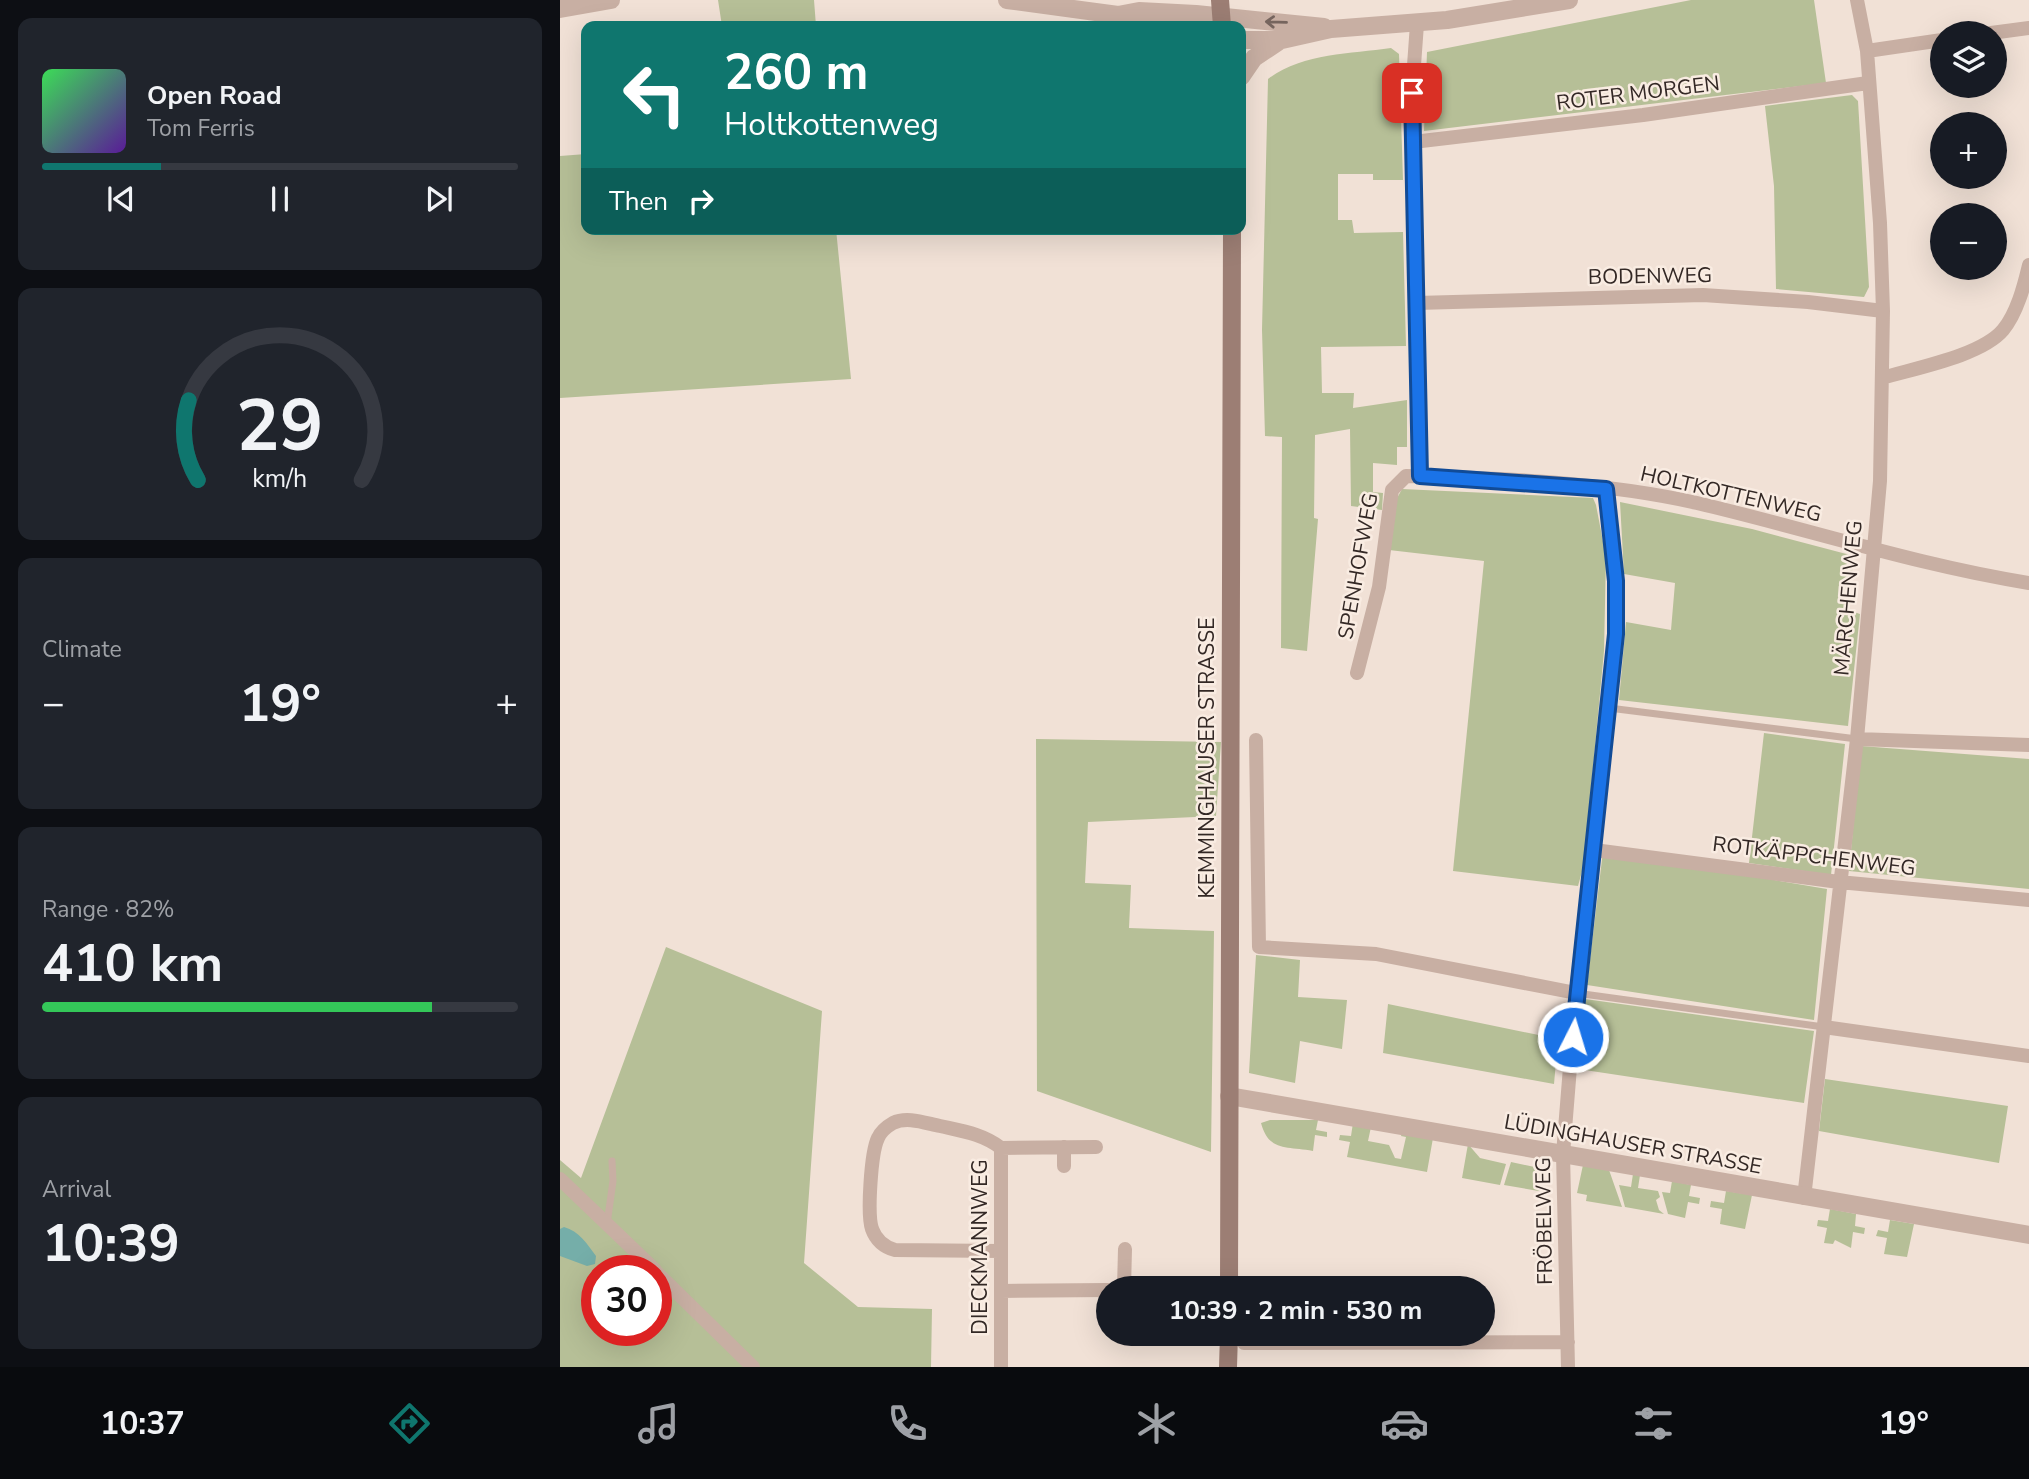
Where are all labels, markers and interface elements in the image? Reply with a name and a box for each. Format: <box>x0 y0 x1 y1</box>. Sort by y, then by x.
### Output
one-way arrow <box>1265 15 1288 28</box>
map controls <box>1930 21 2007 280</box>
button: layers <box>1930 21 2007 98</box>
text: 260 m <box>724 39 868 106</box>
icon: left <box>609 49 700 140</box>
pin <box>1382 63 1442 123</box>
street label: ROTER MORGEN <box>1555 69 1721 117</box>
icon: arrive <box>1393 74 1431 112</box>
text: Open Road <box>147 78 282 113</box>
text: Holtkottenweg <box>724 103 939 146</box>
button: + <box>1930 112 2007 189</box>
text: Tom Ferris <box>147 113 255 144</box>
icon: previous <box>102 180 140 218</box>
icon: pause <box>261 180 299 218</box>
icon: next <box>420 180 458 218</box>
icon: right <box>682 182 720 220</box>
text: Then <box>609 184 668 219</box>
button: − <box>1930 203 2007 280</box>
street label: BODENWEG <box>1588 261 1712 291</box>
text: 29 <box>236 376 324 476</box>
street label: HOLTKOTTENWEG <box>1638 460 1824 528</box>
text: km/h <box>252 461 308 495</box>
street label: SPENHOFWEG <box>1331 491 1385 641</box>
street label: MÄRCHENWEG <box>1827 519 1869 677</box>
street label: KEMMINGHAUSER STRASSE <box>1193 618 1221 898</box>
text: Climate <box>42 634 122 665</box>
text: 19° <box>239 668 321 739</box>
text: − <box>42 678 65 729</box>
text: + <box>495 678 518 729</box>
street label: ROTKÄPPCHENWEG <box>1711 830 1917 882</box>
text: Range · 82% <box>42 894 174 925</box>
text: 410 km <box>42 928 223 999</box>
position arrow <box>1536 1000 1610 1074</box>
street label: LÜDINGHAUSER STRASSE <box>1502 1108 1764 1180</box>
street label: FRÖBELWEG <box>1529 1157 1559 1285</box>
street label: DIECKMANNWEG <box>966 1159 994 1335</box>
text: Arrival <box>42 1174 111 1205</box>
text: 10:39 <box>42 1208 180 1279</box>
speed limit sign: 30 <box>581 1255 672 1346</box>
text: 10:39 · 2 min · 530 m <box>1169 1293 1422 1328</box>
icon: directions <box>385 1399 434 1448</box>
icon: music <box>634 1399 683 1448</box>
icon: phone <box>883 1399 932 1448</box>
icon: climate <box>1132 1399 1181 1448</box>
icon: car <box>1380 1399 1429 1448</box>
icon: filters <box>1629 1399 1678 1448</box>
text: 10:37 <box>100 1402 185 1445</box>
text: 19° <box>1878 1402 1929 1445</box>

